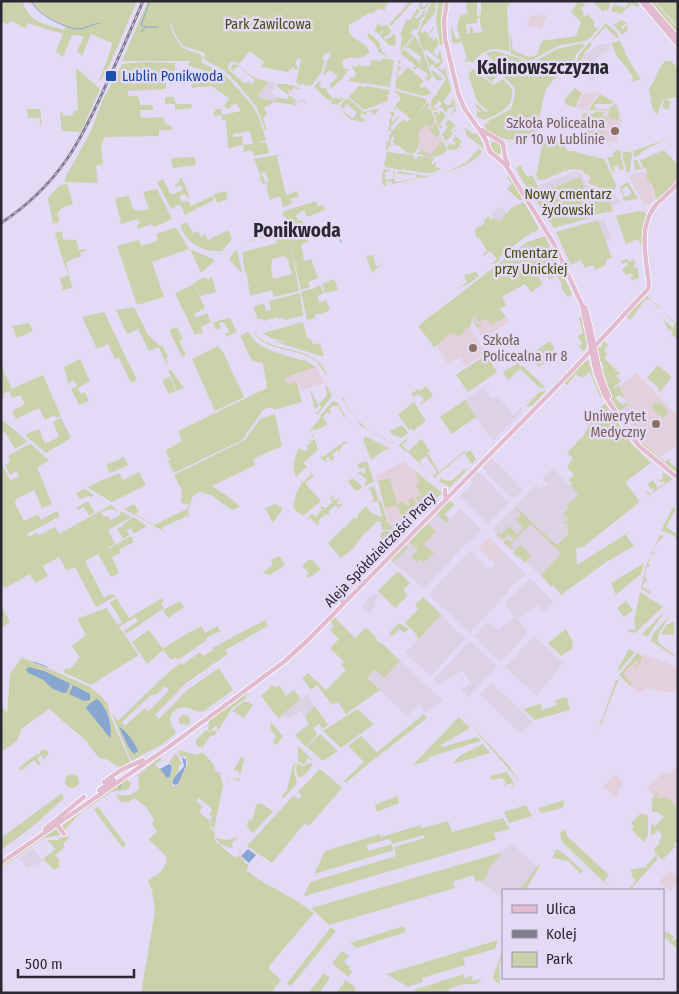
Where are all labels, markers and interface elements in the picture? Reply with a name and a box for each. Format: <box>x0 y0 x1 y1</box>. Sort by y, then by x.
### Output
park label: Park Zawilcowa <box>225 16 311 33</box>
district label: Kalinowszczyzna <box>477 56 609 79</box>
place label: Lublin Ponikwoda <box>122 68 223 85</box>
marker: Lublin Ponikwoda <box>104 69 118 83</box>
place label: Szkoła Policealna nr 10 w Lublinie <box>506 115 605 148</box>
marker: Szkoła Policealna nr 10 w Lublinie <box>609 125 621 137</box>
park label: Nowy cmentarz żydowski <box>524 186 612 219</box>
district label: Ponikwoda <box>253 219 341 242</box>
park label: Cmentarz przy Unickiej <box>495 245 567 278</box>
place label: Szkoła Policealna nr 8 <box>483 332 568 365</box>
marker: Szkoła Policealna nr 8 <box>467 342 479 354</box>
place label: Uniwerytet Medyczny <box>584 408 647 441</box>
marker: Uniwerytet Medyczny <box>650 418 662 430</box>
street label: Aleja Spółdzielczości Pracy <box>321 489 440 611</box>
legend <box>502 889 664 979</box>
text: Ulica <box>546 900 576 918</box>
text: Kolej <box>546 925 577 943</box>
scale bar <box>18 946 134 978</box>
text: Park <box>546 950 573 968</box>
text: 500 m <box>25 955 63 973</box>

